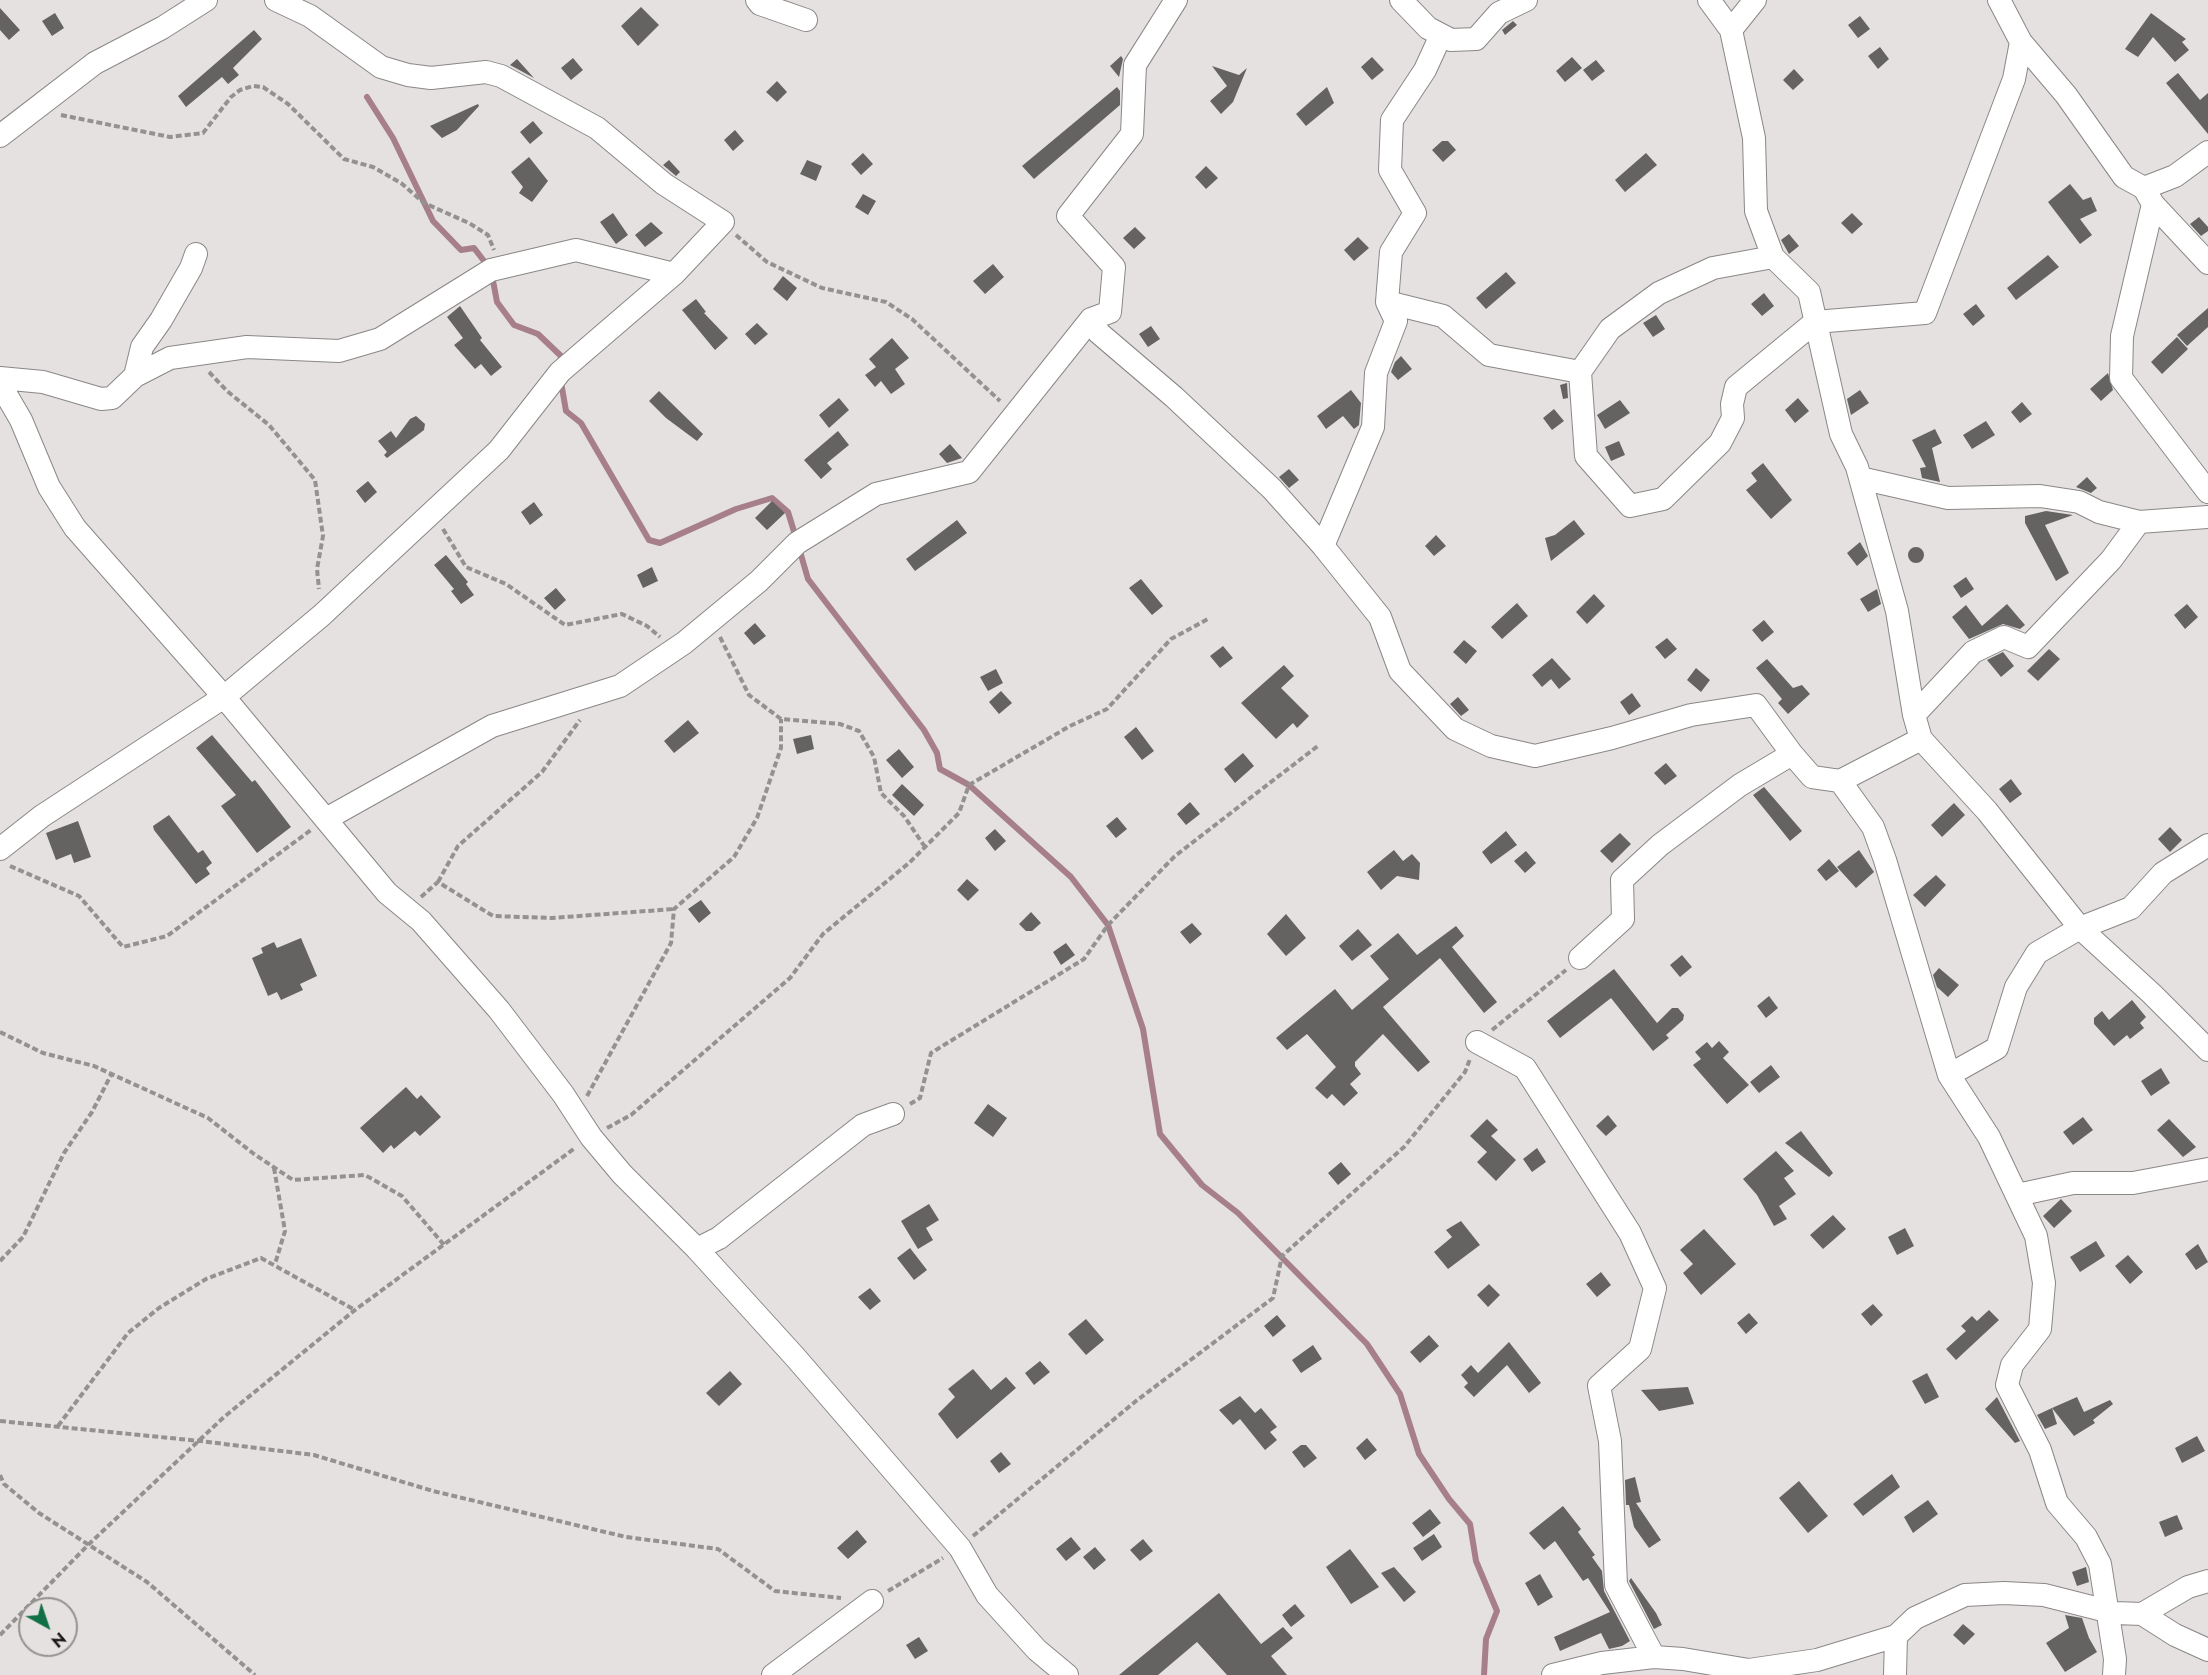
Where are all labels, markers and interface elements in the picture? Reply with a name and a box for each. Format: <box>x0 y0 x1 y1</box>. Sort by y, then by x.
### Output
north arrow <box>18 1597 78 1657</box>
text: N <box>46 1627 71 1653</box>

